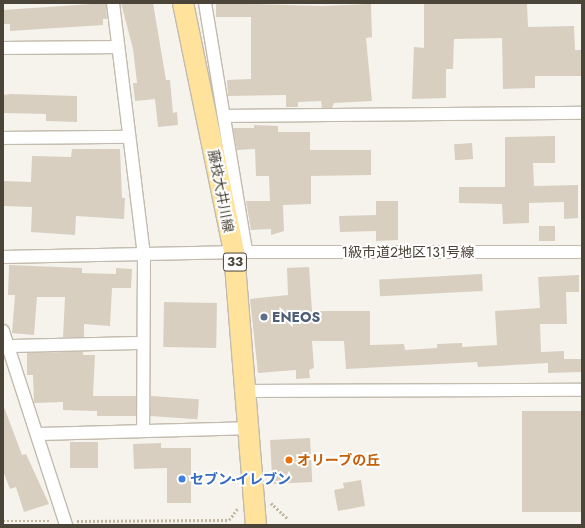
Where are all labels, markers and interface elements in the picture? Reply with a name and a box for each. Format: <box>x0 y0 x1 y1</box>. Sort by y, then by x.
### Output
street label: 藤枝大井川線 <box>205 148 237 234</box>
street label: 1級市道2地区131号線 <box>342 244 474 260</box>
road number: 33 <box>222 251 248 273</box>
place label: ENEOS <box>272 309 320 325</box>
marker: ENEOS <box>259 312 269 322</box>
place label: オリーブの丘 <box>297 452 381 468</box>
marker: オリーブの丘 <box>284 455 294 465</box>
place label: セブン-イレブン <box>190 471 291 487</box>
marker: セブン-イレブン <box>177 474 187 484</box>

